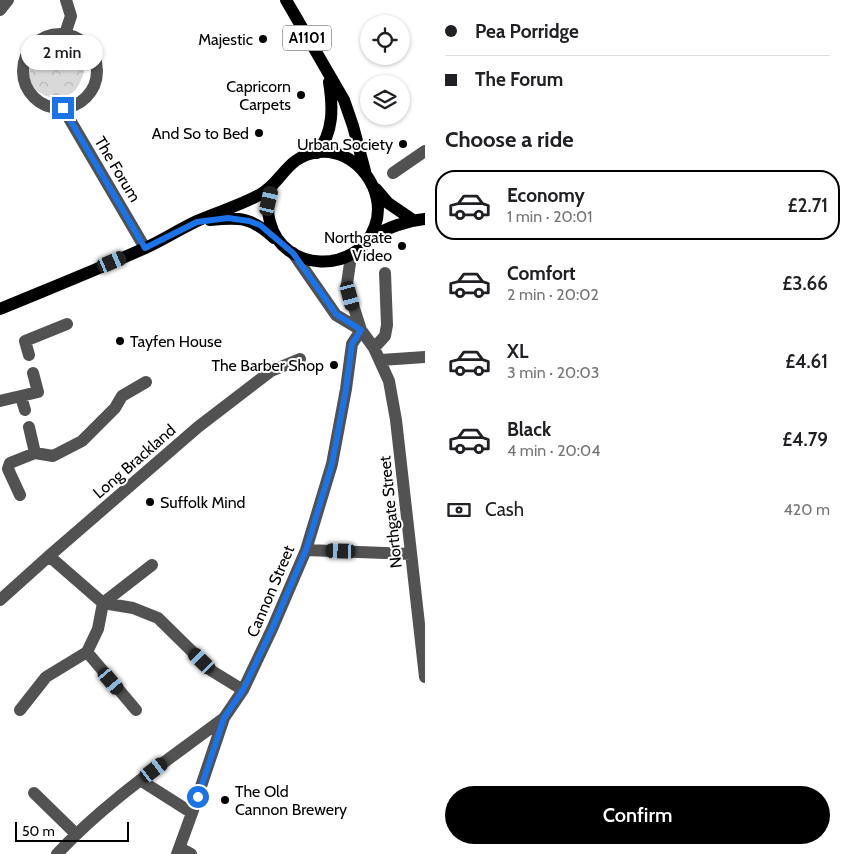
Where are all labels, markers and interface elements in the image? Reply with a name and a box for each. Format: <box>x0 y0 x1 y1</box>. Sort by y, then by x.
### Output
map controls <box>360 15 410 125</box>
button: locate <box>360 15 410 65</box>
text: Pea Porridge <box>475 20 579 43</box>
road number: A1101 <box>283 26 331 50</box>
place label: Majestic <box>198 30 253 49</box>
marker: Majestic <box>257 33 269 45</box>
callout: 2 min <box>22 36 104 70</box>
text: 2 min <box>43 43 81 62</box>
text: The Forum <box>475 68 563 91</box>
button: layers <box>360 75 410 125</box>
place label: Capricorn Carpets <box>226 77 291 114</box>
marker: Capricorn Carpets <box>295 89 307 101</box>
route end <box>52 97 74 119</box>
place label: And So to Bed <box>152 124 249 143</box>
text: Choose a ride <box>445 126 574 153</box>
marker: And So to Bed <box>253 127 265 139</box>
street label: The Forum <box>91 133 144 205</box>
place label: Urban Society <box>297 135 393 154</box>
marker: Urban Society <box>397 138 409 150</box>
icon: car <box>447 183 492 228</box>
text: Economy <box>507 184 585 207</box>
car <box>258 185 279 217</box>
text: £2.71 <box>788 194 828 217</box>
text: 1 min · 20:01 <box>507 207 592 226</box>
place label: Northgate Video <box>324 228 392 265</box>
marker: Northgate Video <box>396 240 408 252</box>
car <box>95 249 128 275</box>
icon: car <box>447 261 492 306</box>
text: Comfort <box>507 262 576 285</box>
text: £3.66 <box>782 272 828 295</box>
car <box>338 280 361 312</box>
text: 2 min · 20:02 <box>507 285 599 304</box>
place label: Tayfen House <box>130 332 222 351</box>
marker: Tayfen House <box>114 335 126 347</box>
icon: car <box>447 339 492 384</box>
text: XL <box>507 340 528 363</box>
text: £4.61 <box>785 350 828 373</box>
place label: The Barber Shop <box>211 356 324 375</box>
marker: The Barber Shop <box>328 359 340 371</box>
text: 3 min · 20:03 <box>507 363 599 382</box>
icon: car <box>447 417 492 462</box>
text: Black <box>507 418 551 441</box>
street label: Long Brackland <box>89 420 179 502</box>
text: £4.79 <box>782 428 828 451</box>
text: 4 min · 20:04 <box>507 441 601 460</box>
street label: Northgate Street <box>375 454 406 569</box>
place label: Suffolk Mind <box>160 493 245 512</box>
marker: Suffolk Mind <box>144 496 156 508</box>
icon: cash <box>445 496 473 524</box>
text: Cash <box>485 498 524 521</box>
text: 420 m <box>784 500 830 519</box>
street label: Cannon Street <box>243 542 299 640</box>
car <box>325 543 356 559</box>
car <box>185 645 218 677</box>
car <box>95 665 126 697</box>
car <box>137 755 170 785</box>
place label: The Old Cannon Brewery <box>235 782 347 819</box>
route start <box>187 786 209 808</box>
button: Confirm <box>445 786 830 844</box>
marker: The Old Cannon Brewery <box>219 794 231 806</box>
scale bar <box>15 819 129 842</box>
text: 50 m <box>22 822 55 840</box>

